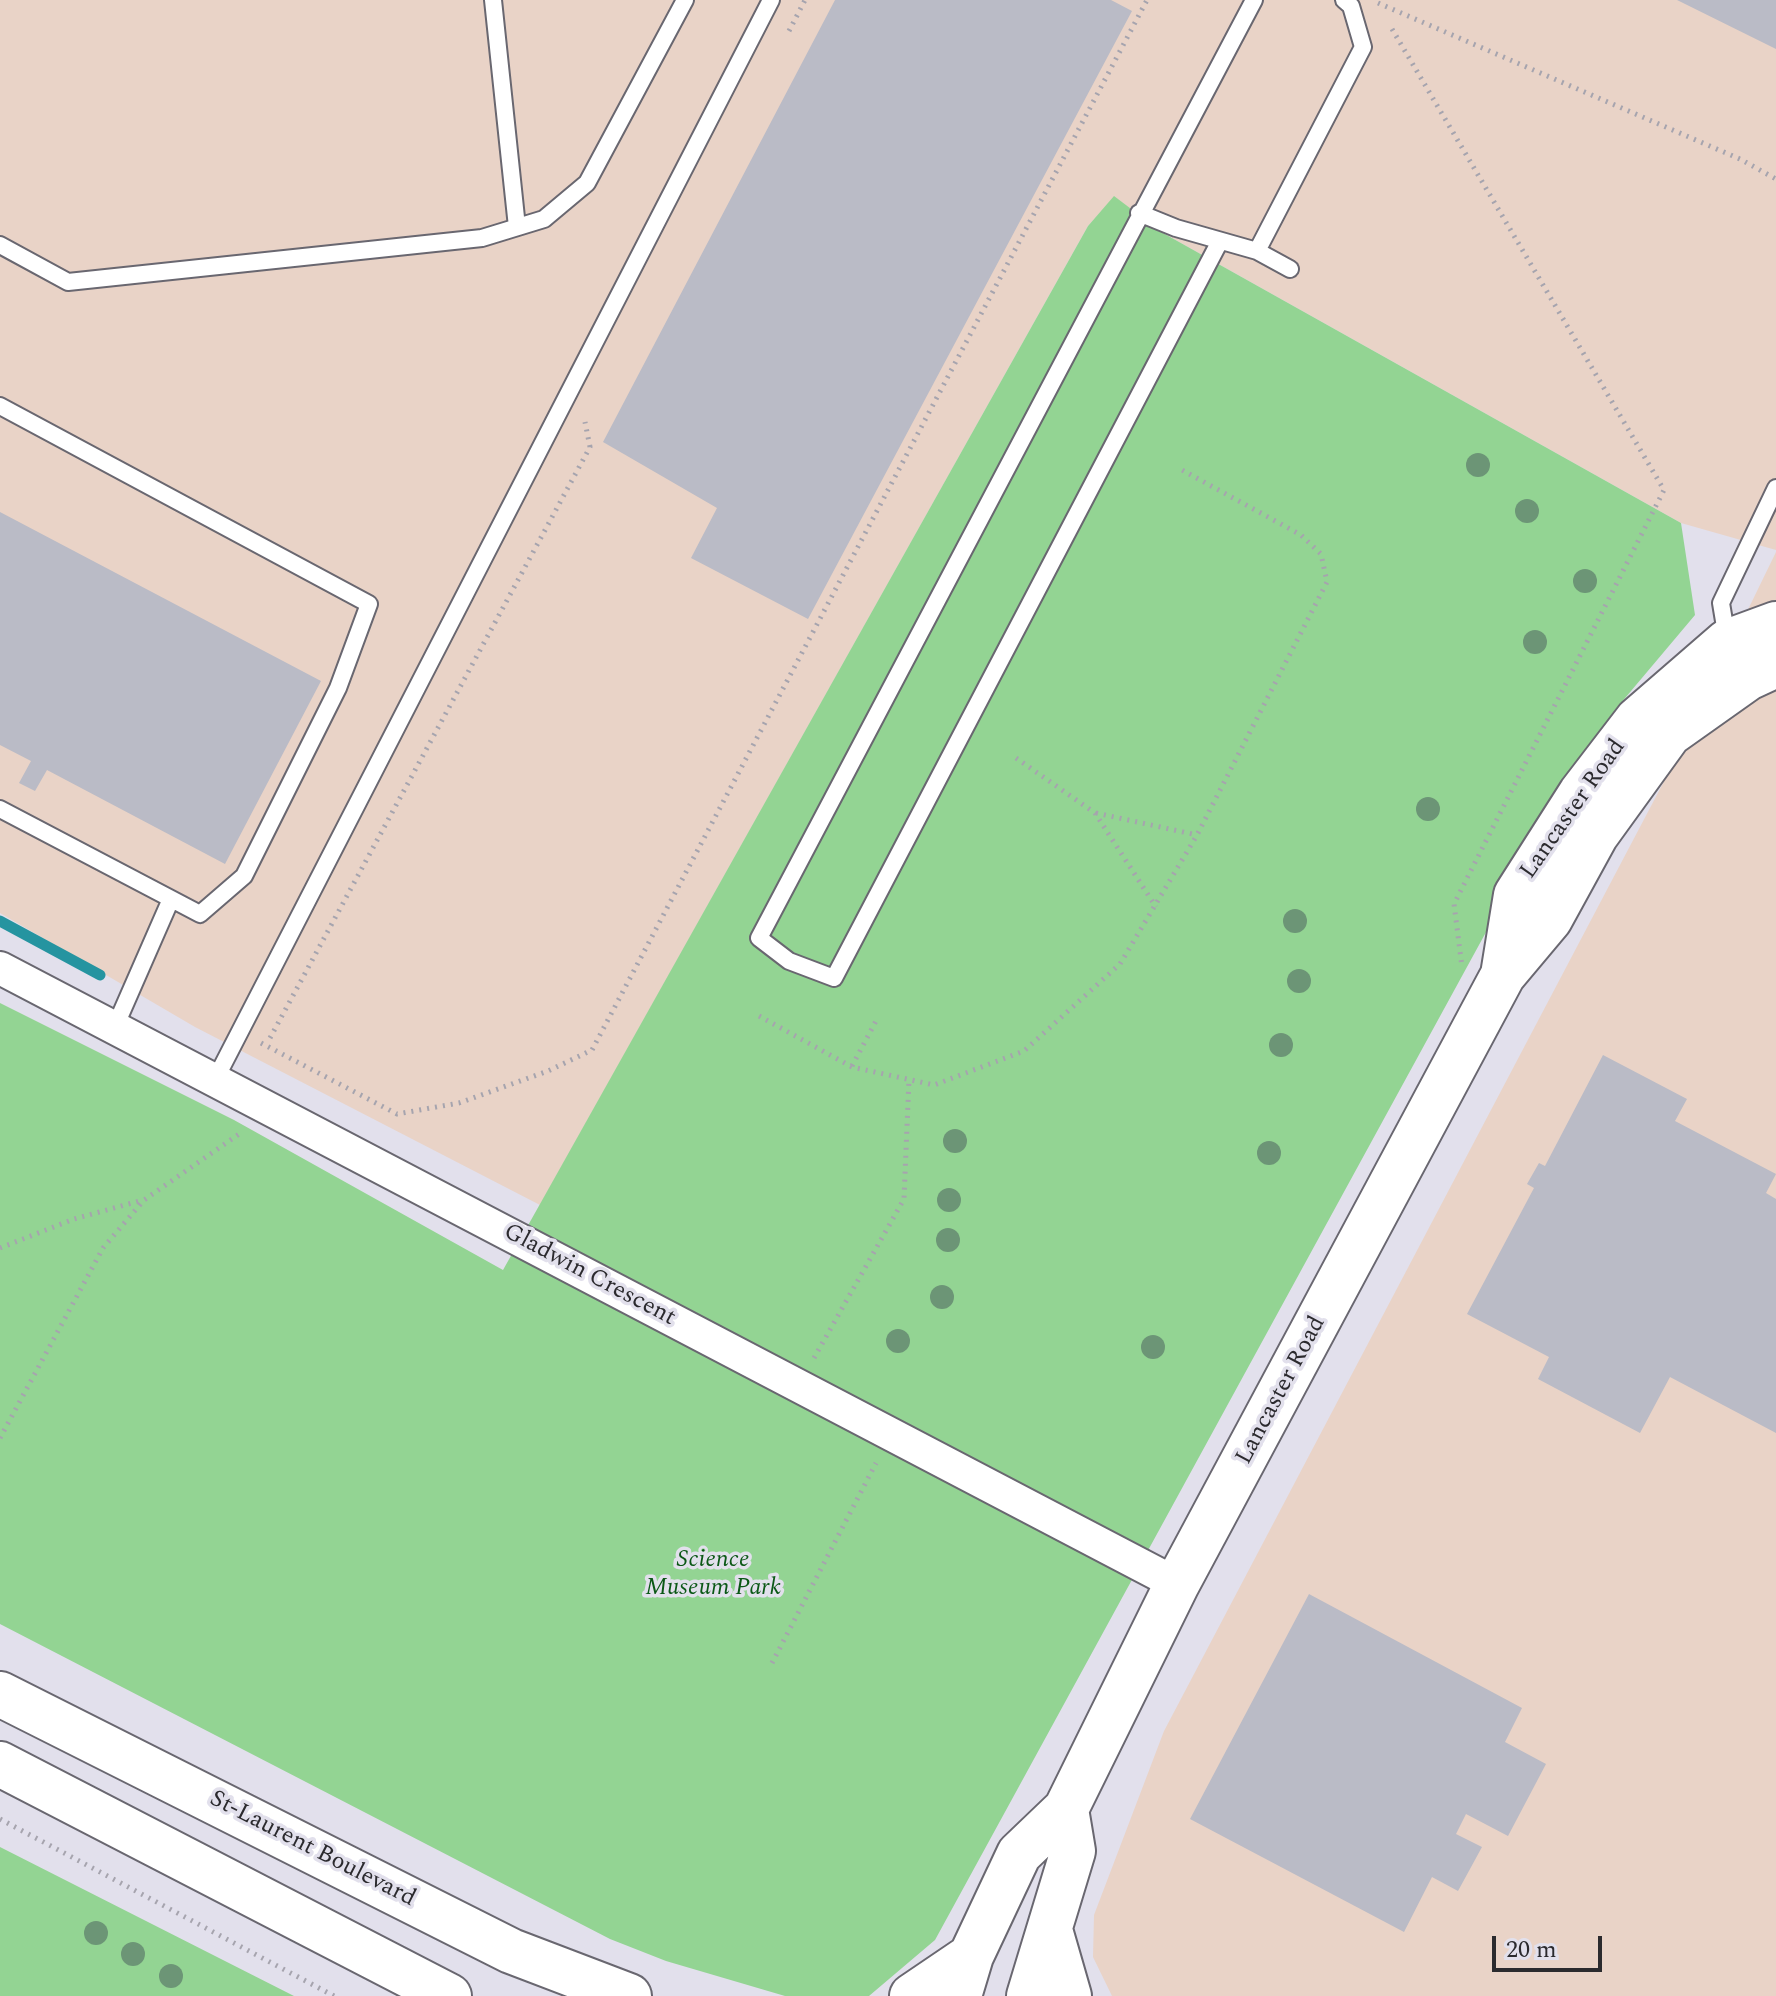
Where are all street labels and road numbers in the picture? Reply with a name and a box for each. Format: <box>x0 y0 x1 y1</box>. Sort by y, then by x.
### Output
street label: Lancaster Road <box>1515 735 1633 885</box>
street label: Gladwin Crescent <box>498 1219 680 1333</box>
street label: Lancaster Road <box>1231 1312 1333 1470</box>
street label: St-Laurent Boulevard <box>204 1786 420 1914</box>

